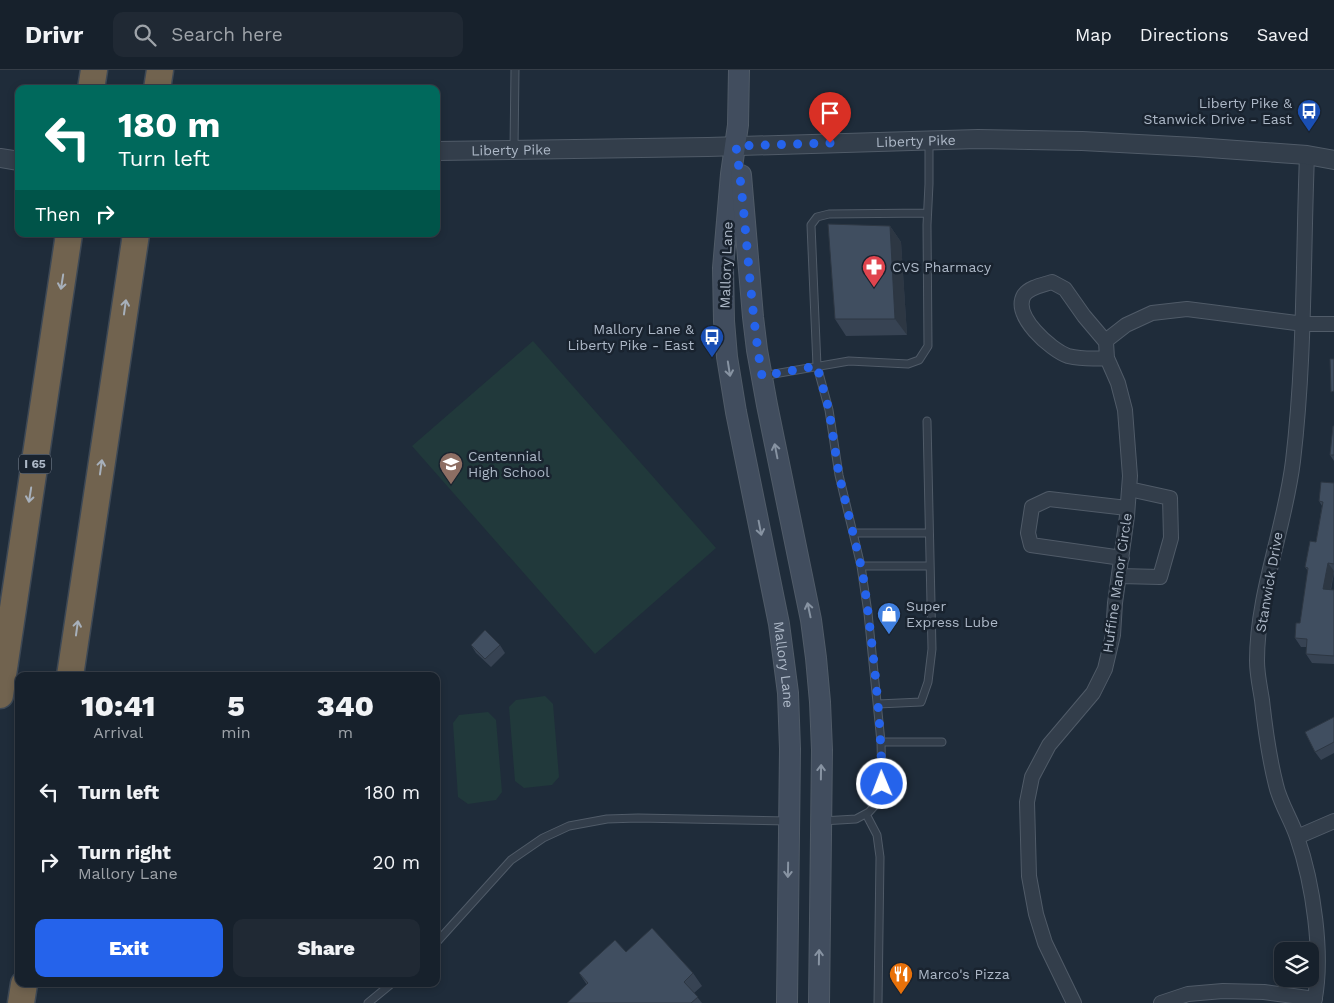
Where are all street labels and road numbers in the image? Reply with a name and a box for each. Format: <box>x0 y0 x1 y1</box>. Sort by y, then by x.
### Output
street label: Liberty Pike <box>876 132 956 150</box>
street label: Liberty Pike <box>471 141 551 158</box>
street label: Mallory Lane <box>716 221 736 309</box>
road number: I 65 <box>19 454 51 474</box>
street label: Huffine Manor Circle <box>1099 512 1135 654</box>
street label: Stanwick Drive <box>1252 530 1286 634</box>
street label: Mallory Lane <box>771 620 797 708</box>

